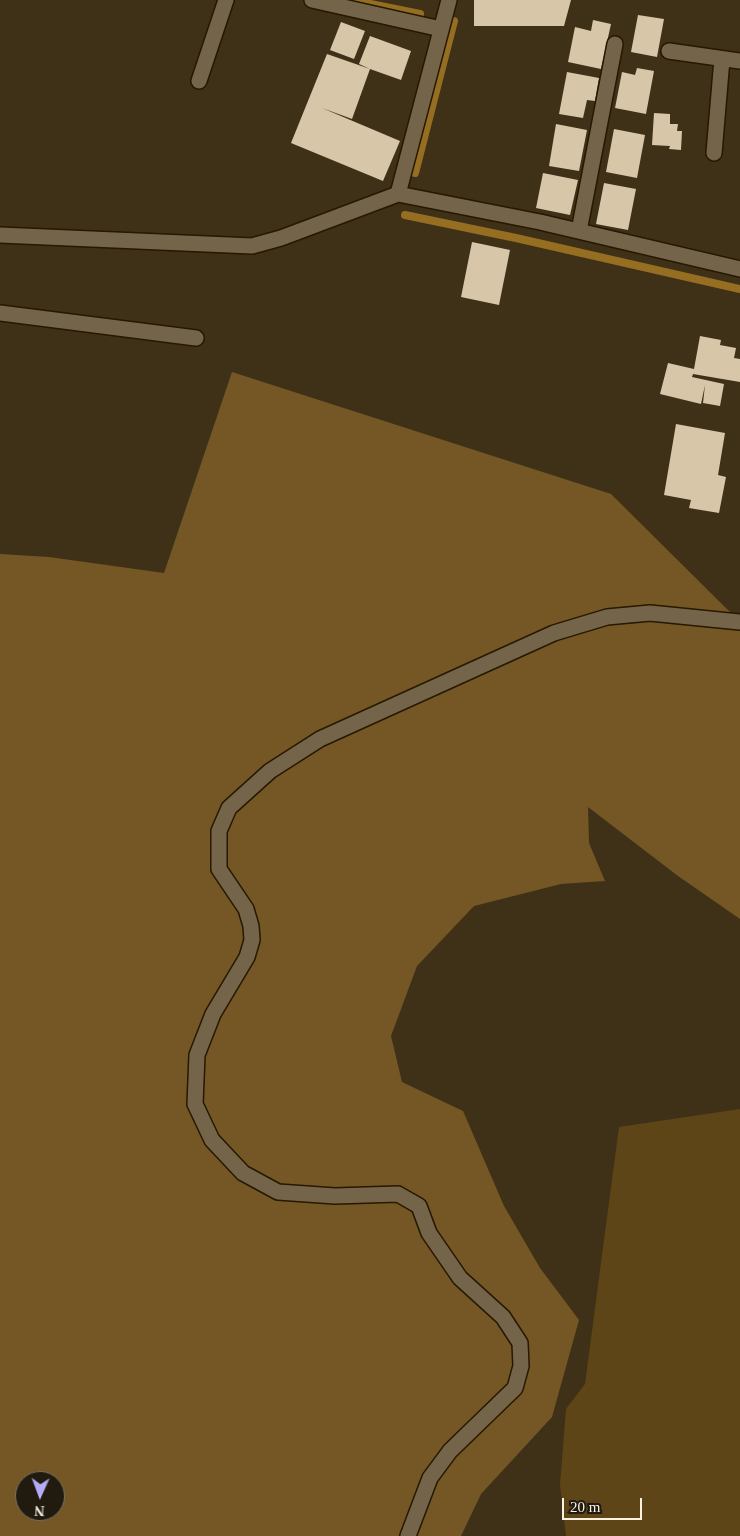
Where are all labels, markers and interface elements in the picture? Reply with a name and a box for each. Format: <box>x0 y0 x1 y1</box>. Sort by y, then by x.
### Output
north arrow <box>15 1471 65 1521</box>
scale bar <box>565 1488 645 1520</box>
text: 20 m <box>570 1499 600 1515</box>
text: N <box>34 1503 45 1518</box>

